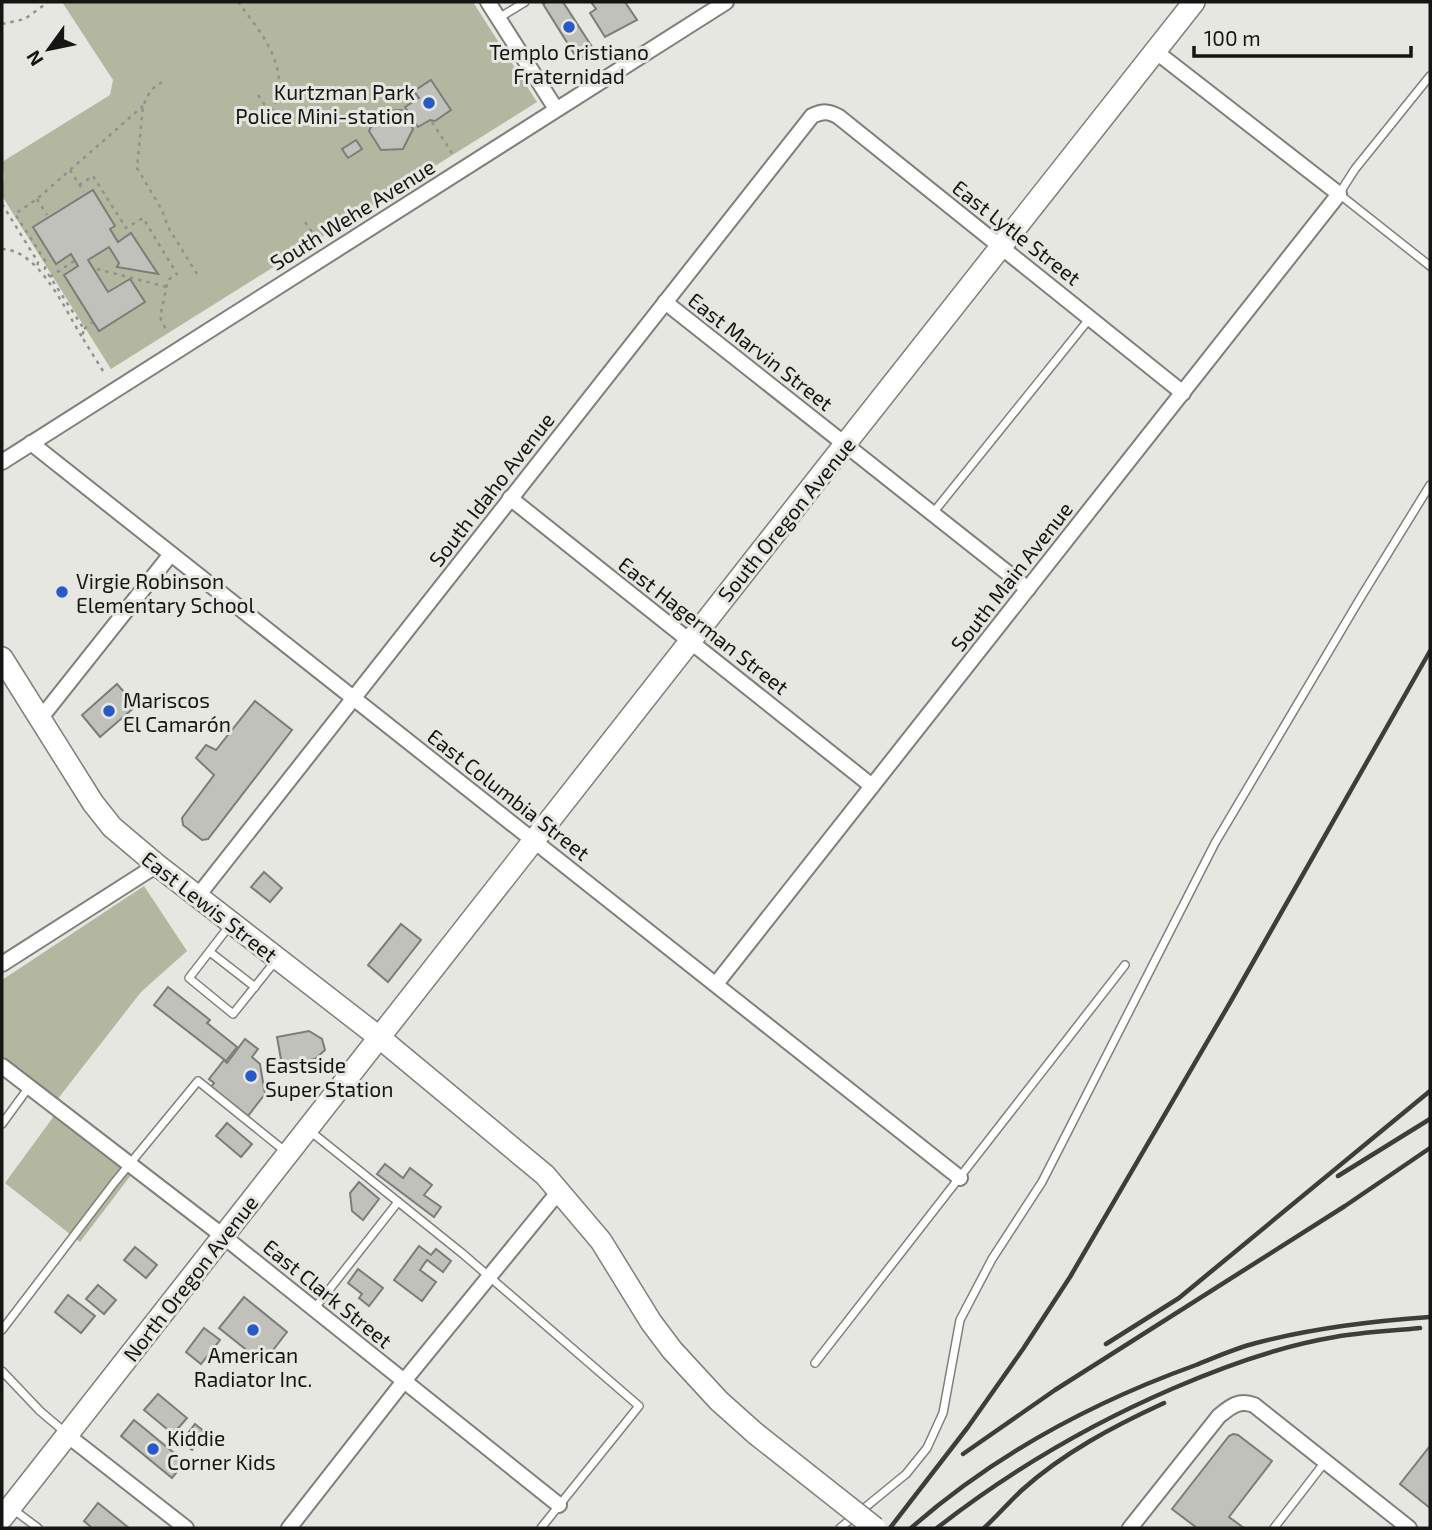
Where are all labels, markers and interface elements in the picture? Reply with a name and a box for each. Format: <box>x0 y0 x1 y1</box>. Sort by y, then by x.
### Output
north arrow <box>14 14 84 84</box>
scale bar <box>1194 14 1411 58</box>
marker: Templo Cristiano Fraternidad <box>561 19 577 35</box>
text: 100 m <box>1204 25 1261 50</box>
place label: Templo Cristiano Fraternidad <box>489 39 649 88</box>
text: N <box>21 47 48 71</box>
place label: Kurtzman Park Police Mini-station <box>235 79 415 128</box>
marker: Kurtzman Park Police Mini-station <box>421 95 437 111</box>
street label: South Wehe Avenue <box>265 153 439 275</box>
street label: East Lytle Street <box>948 174 1086 290</box>
street label: East Marvin Street <box>684 287 838 415</box>
street label: South Idaho Avenue <box>423 407 559 571</box>
street label: South Oregon Avenue <box>712 432 860 606</box>
street label: South Main Avenue <box>945 496 1077 656</box>
street label: East Hagerman Street <box>614 551 794 699</box>
place label: Virgie Robinson Elementary School <box>76 568 256 617</box>
marker: Virgie Robinson Elementary School <box>54 584 70 600</box>
place label: Mariscos El Camarón <box>123 687 231 736</box>
marker: Mariscos El Camarón <box>101 703 117 719</box>
street label: East Columbia Street <box>423 723 595 865</box>
street label: East Lewis Street <box>137 845 283 967</box>
place label: Eastside Super Station <box>265 1052 393 1101</box>
marker: Eastside Super Station <box>243 1068 259 1084</box>
street label: North Oregon Avenue <box>117 1190 263 1366</box>
street label: East Clark Street <box>259 1233 397 1353</box>
marker: American Radiator Inc. <box>245 1322 261 1338</box>
place label: American Radiator Inc. <box>194 1342 312 1391</box>
place label: Kiddie Corner Kids <box>167 1425 276 1474</box>
marker: Kiddie Corner Kids <box>145 1441 161 1457</box>

